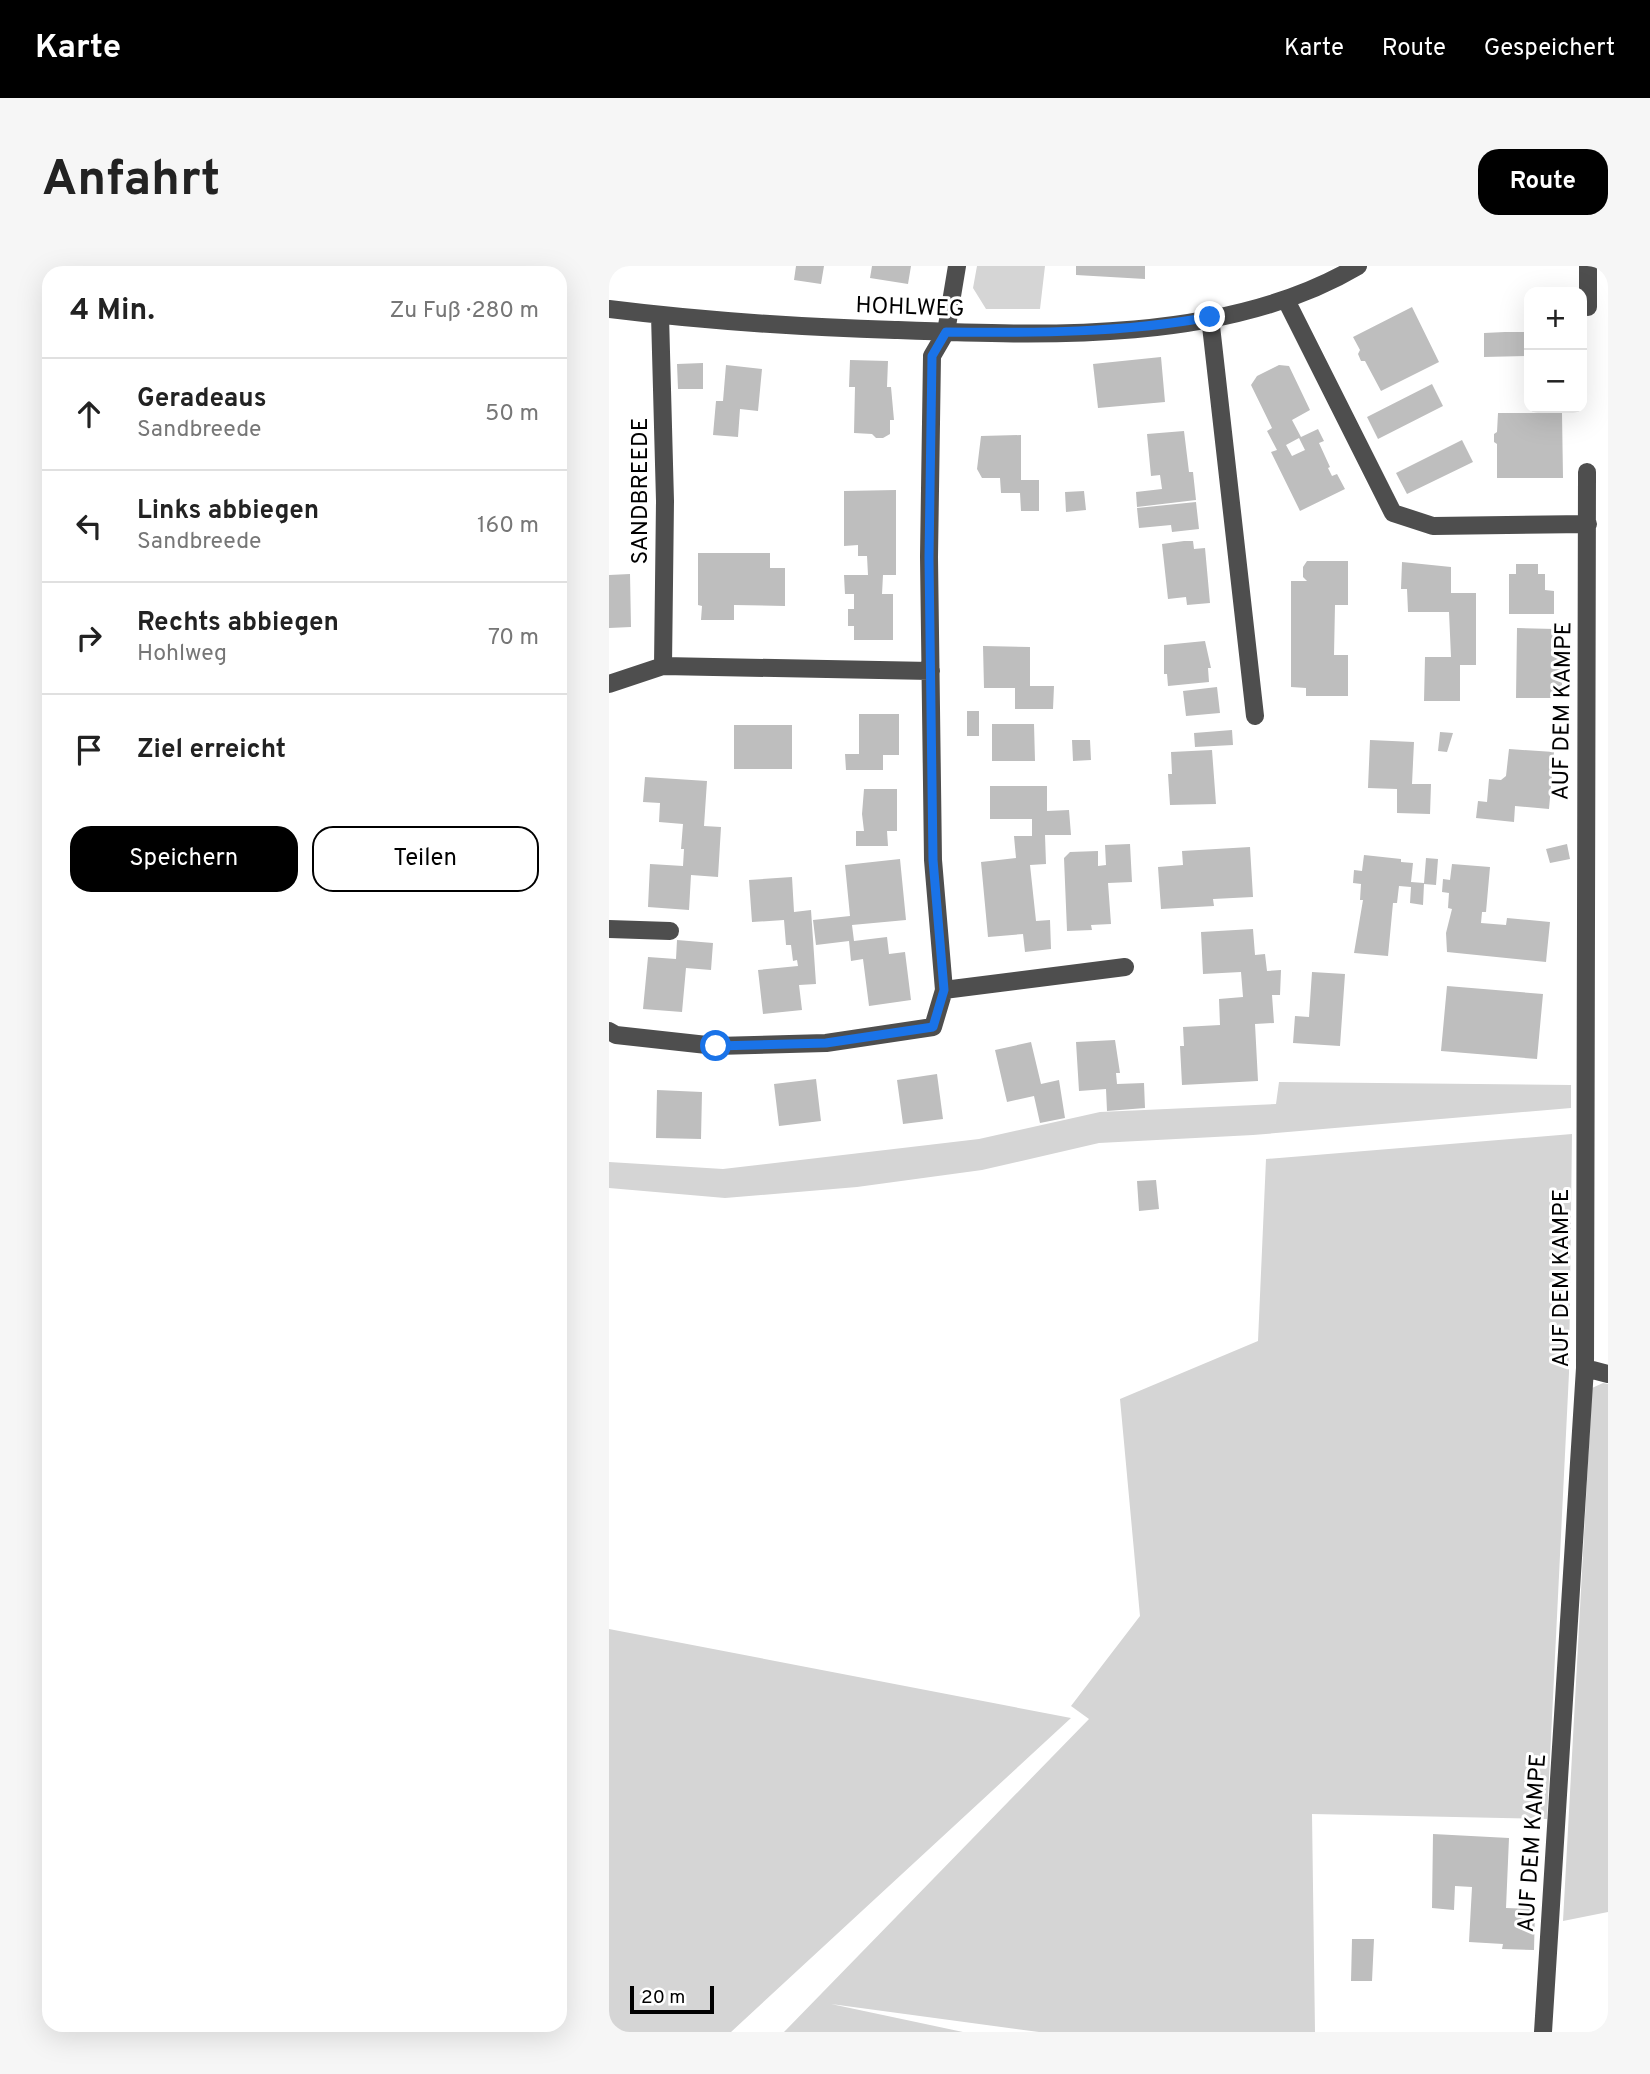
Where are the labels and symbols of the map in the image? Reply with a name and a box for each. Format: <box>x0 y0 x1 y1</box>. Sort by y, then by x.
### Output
street label: HOHLWEG <box>855 292 965 325</box>
route end <box>1194 301 1225 332</box>
street label: SANDBREEDE <box>627 418 656 564</box>
street label: AUF DEM KAMPE <box>1547 621 1580 801</box>
route start <box>700 1030 731 1061</box>
street label: AUF DEM KAMPE <box>1548 1189 1577 1367</box>
street label: AUF DEM KAMPE <box>1513 1753 1554 1933</box>
scale bar <box>630 1983 714 2015</box>

